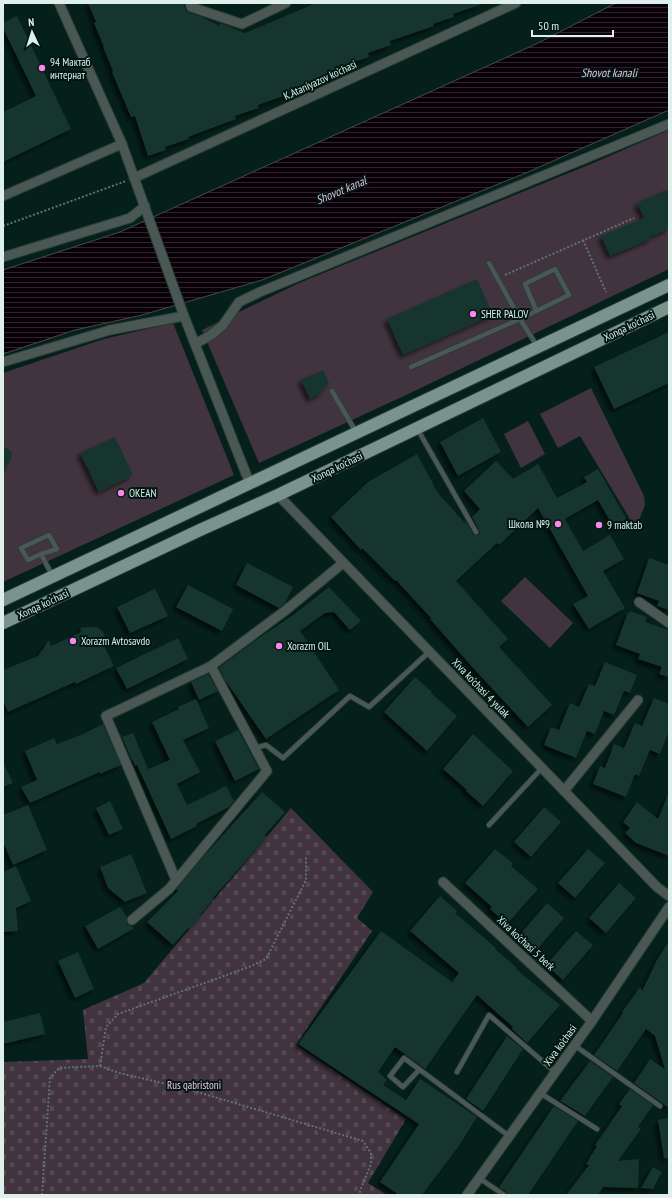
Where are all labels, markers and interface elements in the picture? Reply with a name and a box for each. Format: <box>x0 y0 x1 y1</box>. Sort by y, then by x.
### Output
north arrow <box>12 12 52 52</box>
scale bar <box>532 12 613 38</box>
text: N <box>28 15 35 29</box>
text: 50 m <box>538 18 559 33</box>
place label: 94 Мактаб интернат <box>50 55 91 82</box>
street label: K.Ataniyazov ko'chasi <box>281 57 359 103</box>
marker: 94 Мактаб интернат <box>37 63 47 73</box>
water label: Shovot kanali <box>581 65 638 80</box>
water label: Shovot kanal <box>313 172 370 207</box>
place label: SHER PALOV <box>481 307 529 321</box>
street label: Xonqa ko'chasi <box>601 308 657 344</box>
marker: SHER PALOV <box>468 309 478 319</box>
street label: Xonqa ko'chasi <box>309 449 365 485</box>
place label: OKEAN <box>129 486 156 500</box>
marker: OKEAN <box>116 488 126 498</box>
place label: Школа №9 <box>508 517 550 531</box>
place label: 9 maktab <box>607 518 643 532</box>
marker: Школа №9 <box>553 519 563 529</box>
marker: 9 maktab <box>594 520 604 530</box>
street label: Xonqa ko'chasi <box>15 586 71 622</box>
place label: Xorazm Avtosavdo <box>81 634 150 648</box>
marker: Xorazm Avtosavdo <box>68 636 78 646</box>
place label: Xorazm OIL <box>287 639 331 653</box>
marker: Xorazm OIL <box>274 641 284 651</box>
street label: Xiva ko'chasi 4 yulak <box>449 655 513 721</box>
street label: Xiva ko'chasi 5 berk <box>494 913 558 974</box>
street label: Xiva ko'chasi <box>540 1022 580 1068</box>
park label: Rus qabristoni <box>167 1078 221 1092</box>

